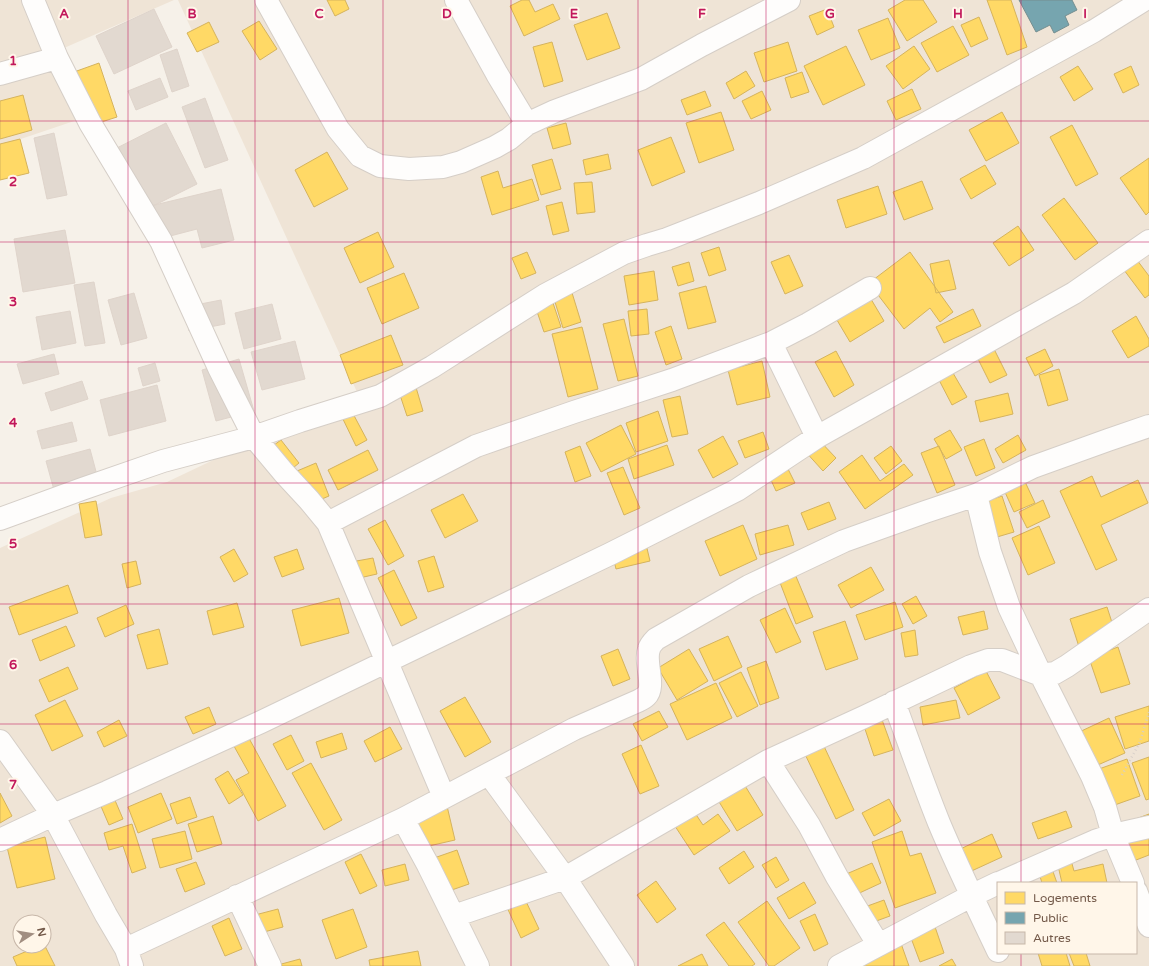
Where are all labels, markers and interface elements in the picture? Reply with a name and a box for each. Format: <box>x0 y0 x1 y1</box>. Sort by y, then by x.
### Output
text: A <box>59 6 69 22</box>
text: B <box>187 6 197 22</box>
text: C <box>314 6 324 22</box>
text: D <box>442 6 452 22</box>
text: E <box>570 6 578 22</box>
text: F <box>698 6 706 22</box>
text: G <box>825 6 835 22</box>
text: H <box>953 6 963 22</box>
text: I <box>1083 6 1087 22</box>
text: 1 <box>9 53 17 69</box>
text: 2 <box>9 174 17 190</box>
text: 3 <box>9 294 17 310</box>
text: 4 <box>9 415 18 431</box>
text: 5 <box>9 536 17 552</box>
text: 6 <box>9 657 17 673</box>
text: 7 <box>9 777 17 793</box>
legend <box>997 882 1137 954</box>
text: Logements <box>1033 891 1097 905</box>
text: Public <box>1033 911 1068 925</box>
north arrow <box>12 914 52 954</box>
text: N <box>34 926 49 938</box>
text: Autres <box>1033 931 1071 945</box>

